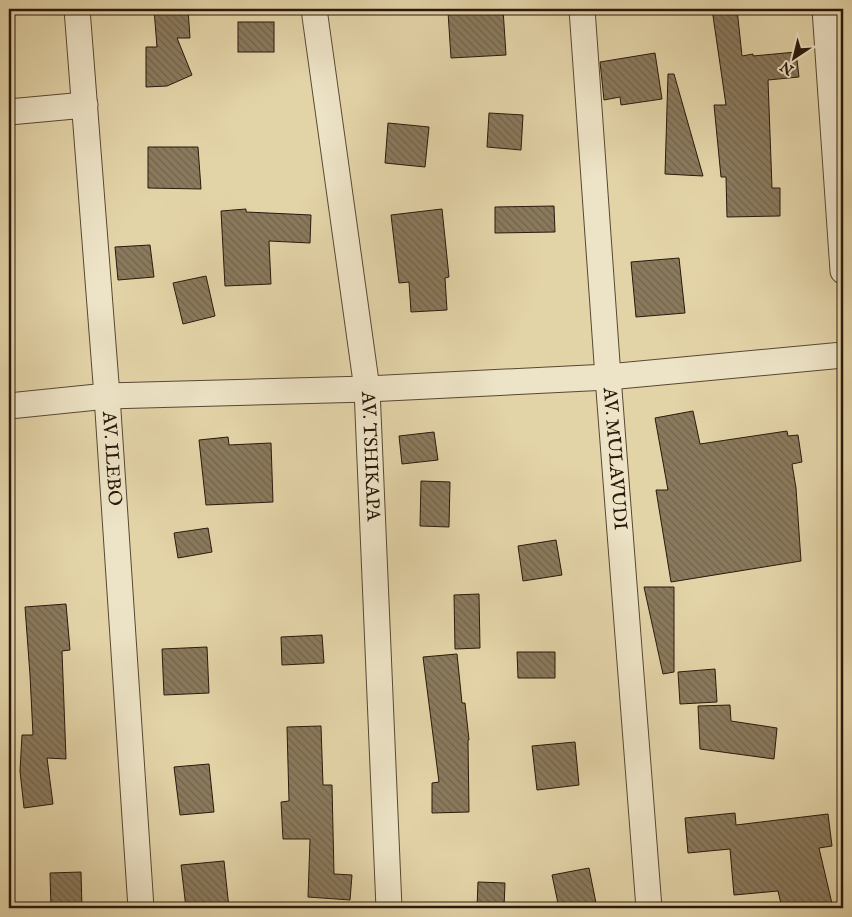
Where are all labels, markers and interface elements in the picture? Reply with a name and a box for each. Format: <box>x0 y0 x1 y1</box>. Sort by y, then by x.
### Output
north arrow <box>770 32 820 82</box>
text: N <box>777 57 798 79</box>
street label: AV. MULAVUDI <box>597 386 632 531</box>
street label: AV. TSHIKAPA <box>355 390 385 523</box>
street label: AV. ILEBO <box>96 410 126 507</box>

